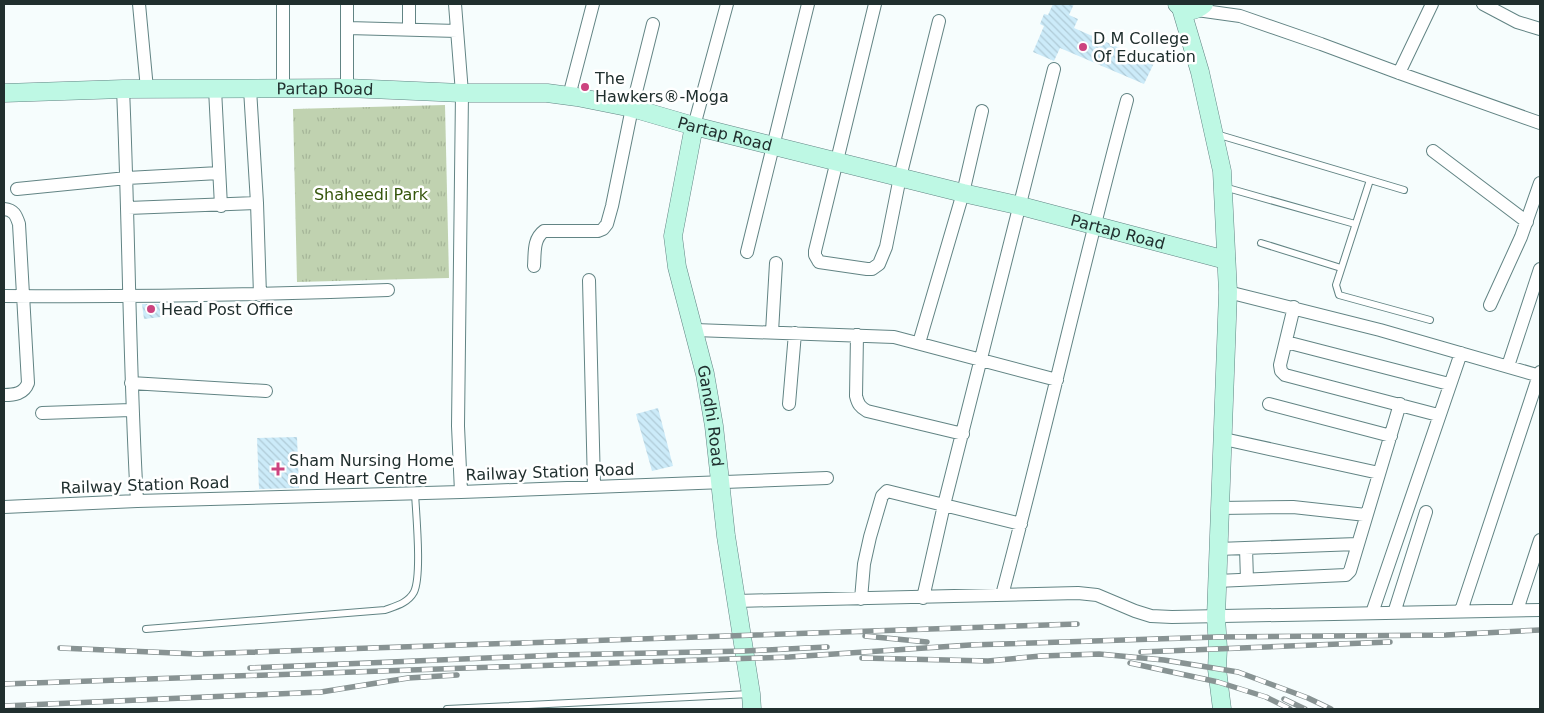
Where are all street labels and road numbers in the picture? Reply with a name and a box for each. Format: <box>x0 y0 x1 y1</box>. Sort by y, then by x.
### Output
street label: Partap Road <box>276 78 374 99</box>
street label: Partap Road <box>675 112 774 155</box>
street label: Partap Road <box>1069 210 1167 253</box>
street label: Gandhi Road <box>694 363 728 467</box>
street label: Railway Station Road <box>465 460 635 484</box>
street label: Railway Station Road <box>60 473 230 497</box>

